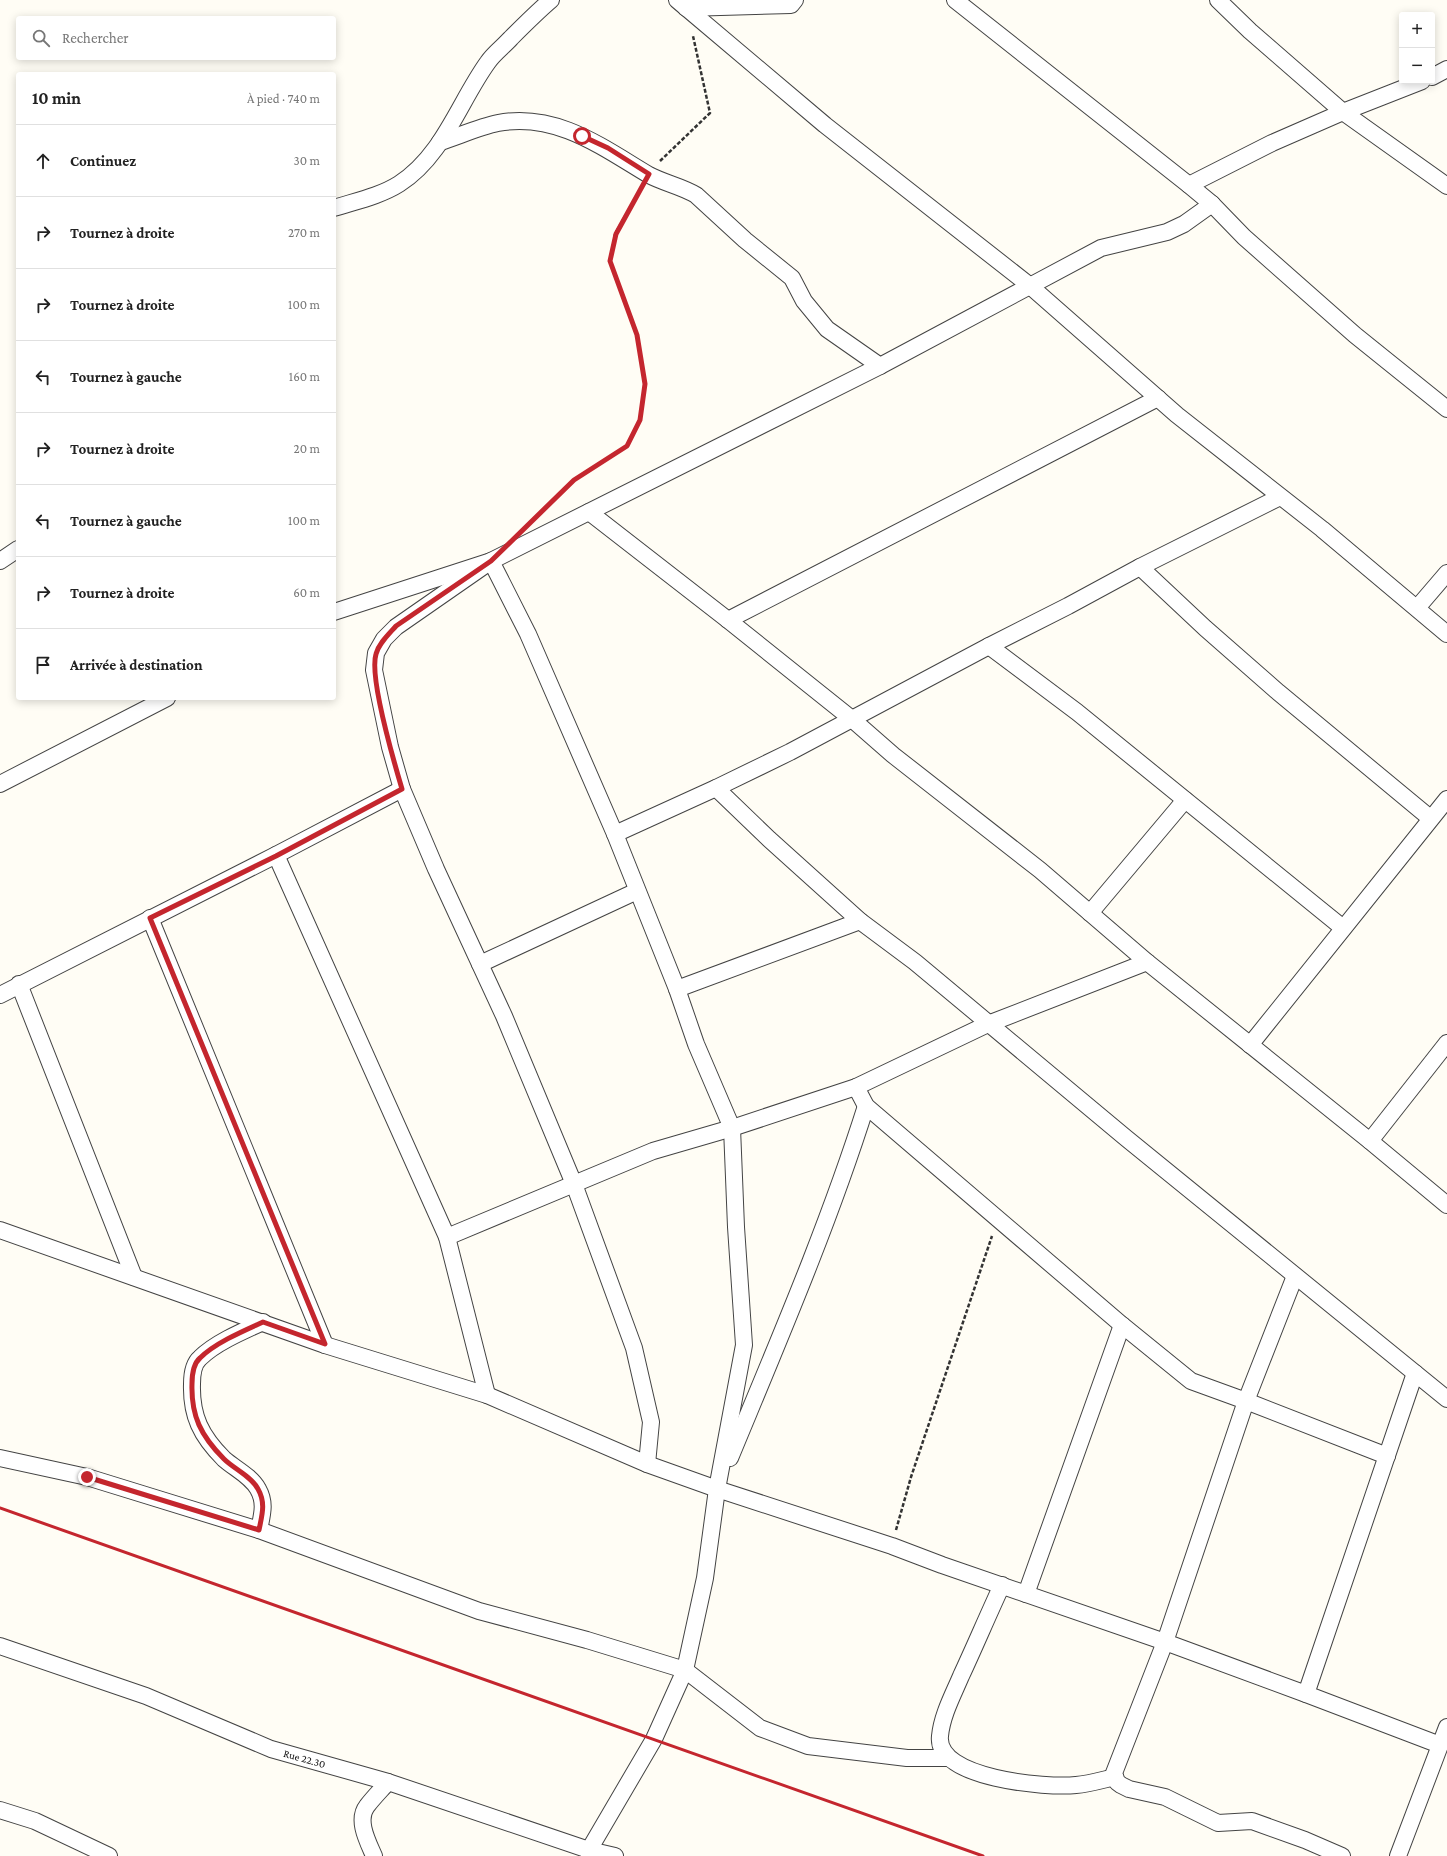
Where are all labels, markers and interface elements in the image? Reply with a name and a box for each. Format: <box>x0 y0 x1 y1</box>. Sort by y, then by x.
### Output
map controls <box>1399 12 1435 84</box>
button: + <box>1399 12 1435 48</box>
search box <box>16 16 336 60</box>
icon: search <box>30 27 52 49</box>
text: Rechercher <box>62 30 129 46</box>
button: − <box>1399 48 1435 84</box>
text: 10 min <box>32 89 81 108</box>
text: À pied · 740 m <box>247 91 320 106</box>
route start <box>573 127 591 145</box>
icon: ahead <box>32 150 54 172</box>
text: Continuez <box>70 153 136 169</box>
text: 30 m <box>294 153 320 168</box>
icon: right <box>32 222 54 244</box>
text: Tournez à droite <box>70 225 174 241</box>
text: 270 m <box>288 225 320 240</box>
icon: right <box>32 294 54 316</box>
text: Tournez à droite <box>70 297 174 313</box>
text: 100 m <box>288 297 320 312</box>
icon: left <box>32 366 54 388</box>
text: Tournez à gauche <box>70 369 182 385</box>
text: 160 m <box>289 369 320 384</box>
icon: right <box>32 438 54 460</box>
text: Tournez à droite <box>70 441 174 457</box>
text: 20 m <box>294 441 320 456</box>
icon: left <box>32 510 54 532</box>
text: Tournez à gauche <box>70 513 182 529</box>
text: 100 m <box>288 513 320 528</box>
icon: right <box>32 582 54 604</box>
text: Tournez à droite <box>70 585 174 601</box>
text: 60 m <box>293 585 320 600</box>
icon: arrive <box>32 654 54 676</box>
text: Arrivée à destination <box>70 657 203 673</box>
route end <box>78 1468 96 1486</box>
street label: Rue 22.30 <box>282 1747 327 1770</box>

